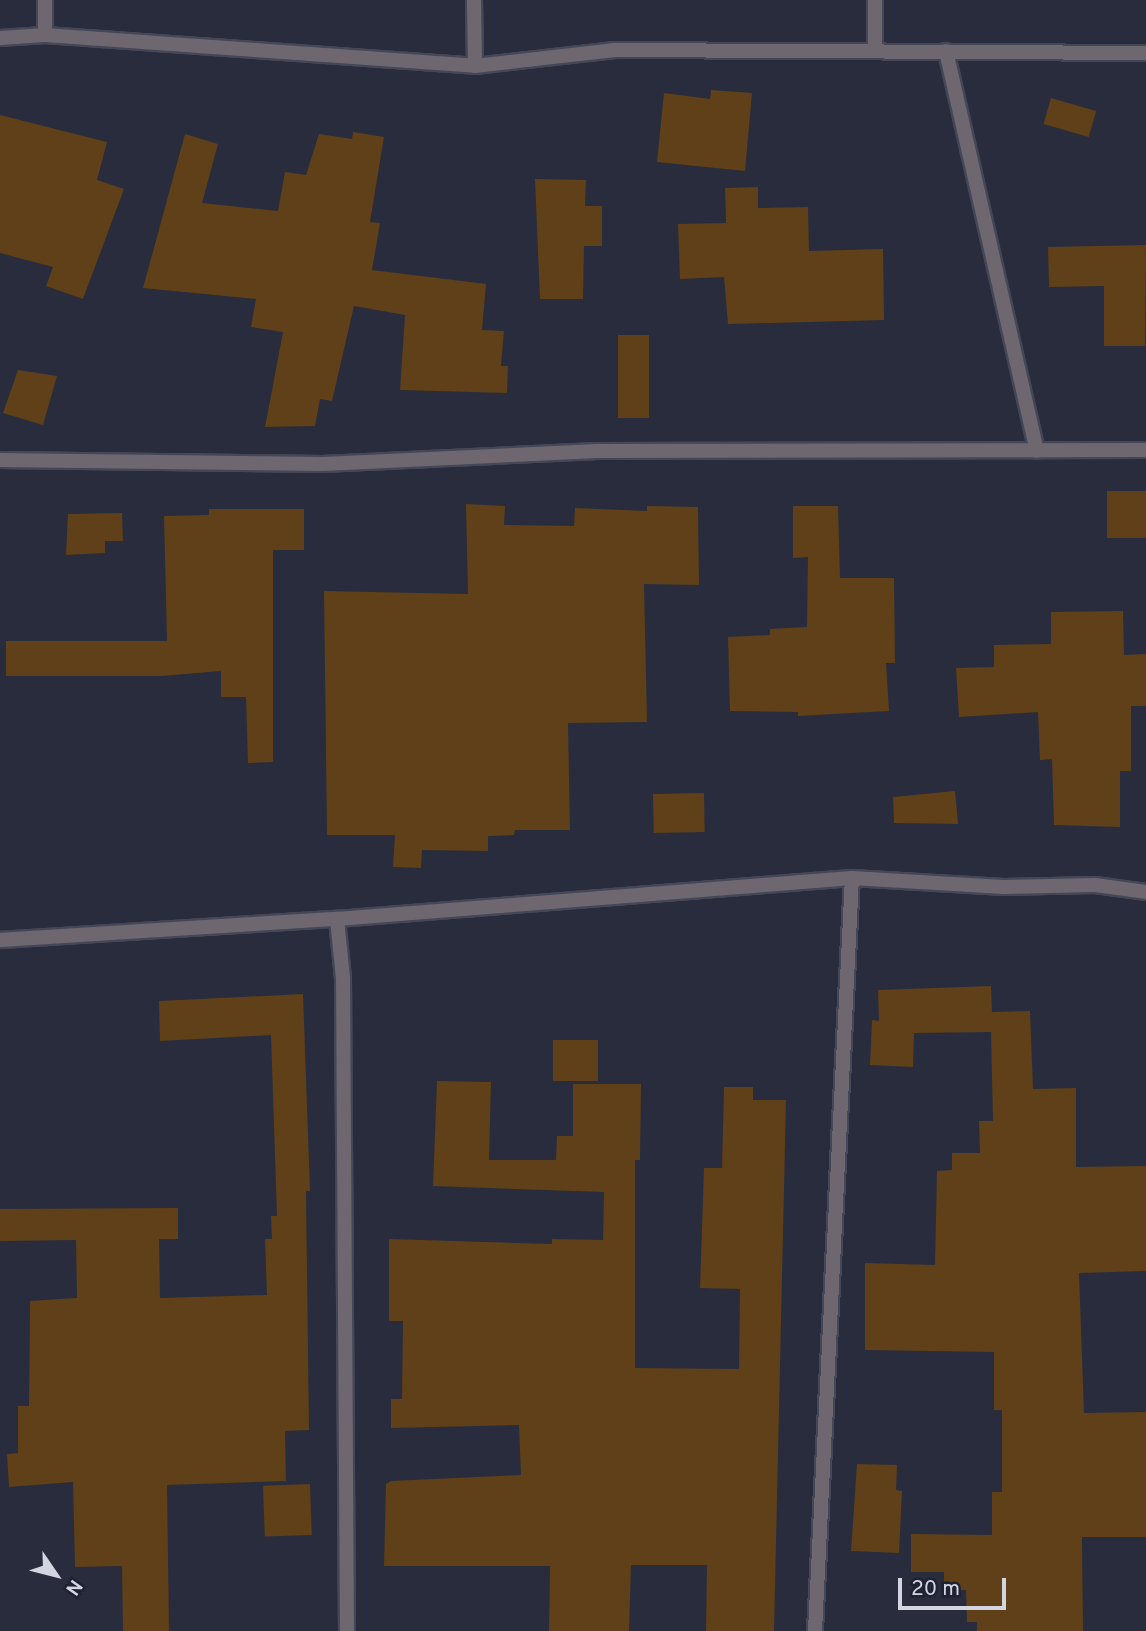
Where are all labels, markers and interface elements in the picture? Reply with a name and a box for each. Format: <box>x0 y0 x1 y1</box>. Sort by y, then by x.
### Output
north arrow <box>21 1540 91 1610</box>
scale bar <box>901 1564 1010 1608</box>
text: N <box>59 1575 87 1600</box>
text: 20 m <box>911 1576 960 1603</box>

